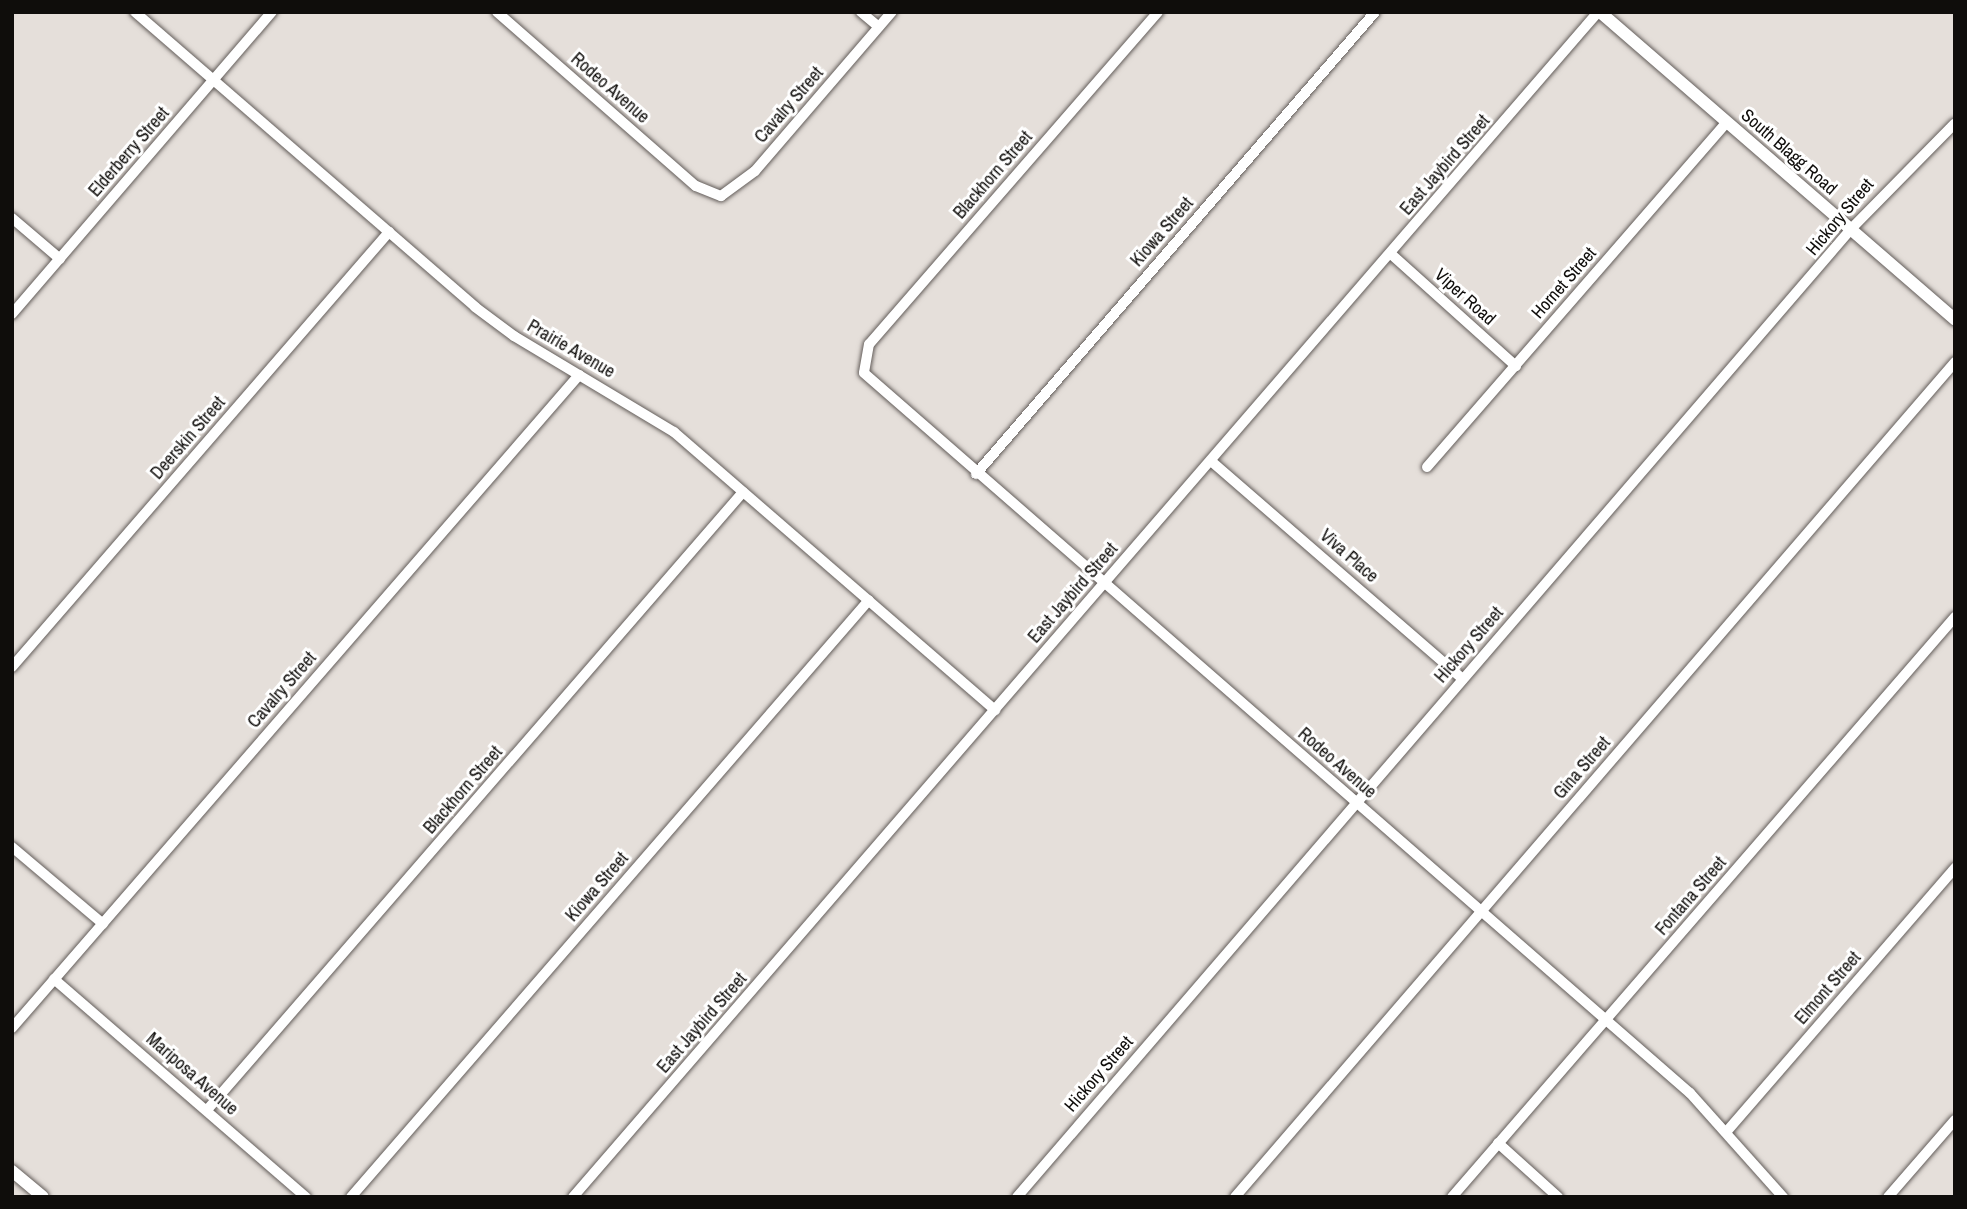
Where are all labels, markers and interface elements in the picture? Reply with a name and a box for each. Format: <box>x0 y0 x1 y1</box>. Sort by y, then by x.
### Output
street label: Rodeo Avenue <box>566 48 654 128</box>
street label: Cavalry Street <box>750 63 828 147</box>
street label: Elderberry Street <box>84 103 174 201</box>
street label: South Blagg Road <box>1737 105 1841 199</box>
street label: East Jaybird Street <box>1396 111 1494 219</box>
street label: Blackhorn Street <box>949 127 1037 223</box>
street label: Hickory Street <box>1802 174 1878 260</box>
street label: Kiowa Street <box>1126 193 1198 271</box>
street label: Hornet Street <box>1527 243 1601 323</box>
street label: Viper Road <box>1430 264 1500 330</box>
street label: Prairie Avenue <box>523 315 619 383</box>
street label: Deerskin Street <box>146 392 230 484</box>
street label: Viva Place <box>1315 525 1383 587</box>
street label: East Jaybird Street <box>1024 539 1122 647</box>
street label: Hickory Street <box>1430 603 1508 687</box>
street label: Cavalry Street <box>243 648 321 732</box>
street label: Rodeo Avenue <box>1293 723 1381 803</box>
street label: Gina Street <box>1549 732 1615 804</box>
street label: Blackhorn Street <box>419 742 507 838</box>
street label: Kiowa Street <box>561 848 633 926</box>
street label: Fontana Street <box>1651 852 1731 940</box>
street label: Elmont Street <box>1791 947 1865 1029</box>
street label: East Jaybird Street <box>653 969 751 1077</box>
street label: Mariposa Avenue <box>141 1028 243 1120</box>
street label: Hickory Street <box>1060 1032 1138 1116</box>

